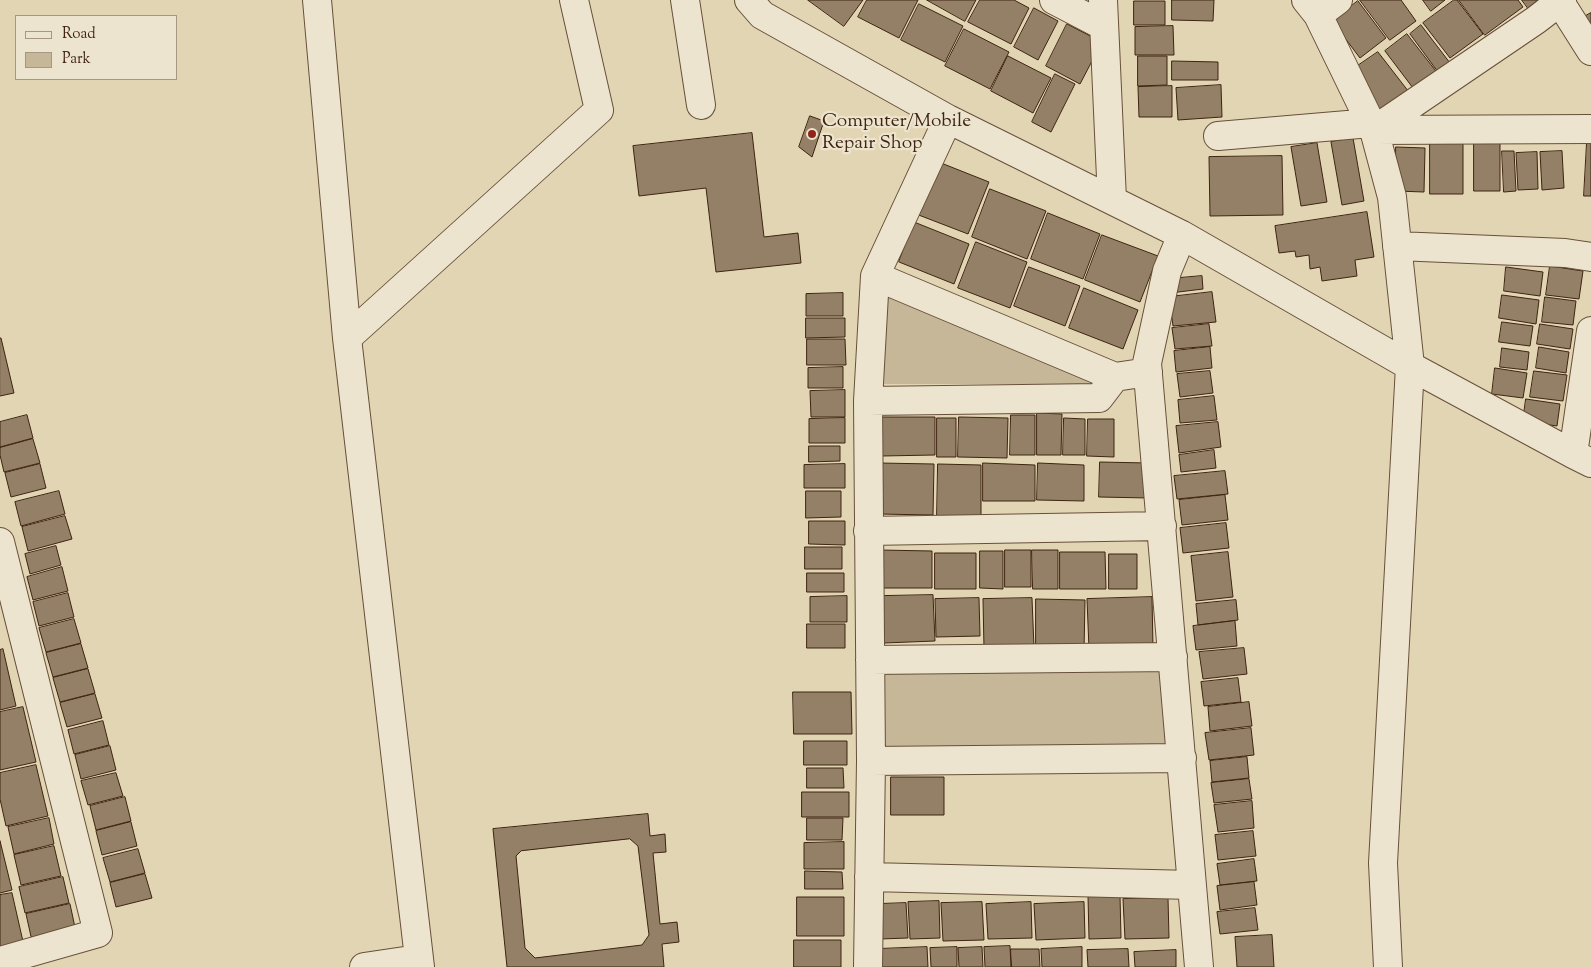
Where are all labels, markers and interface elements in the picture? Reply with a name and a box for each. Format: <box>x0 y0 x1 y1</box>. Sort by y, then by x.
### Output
legend <box>15 15 178 80</box>
text: Road <box>62 24 96 45</box>
text: Park <box>62 49 91 70</box>
place label: Computer/Mobile Repair Shop <box>822 112 971 156</box>
marker: Computer/Mobile Repair Shop <box>806 128 818 140</box>

